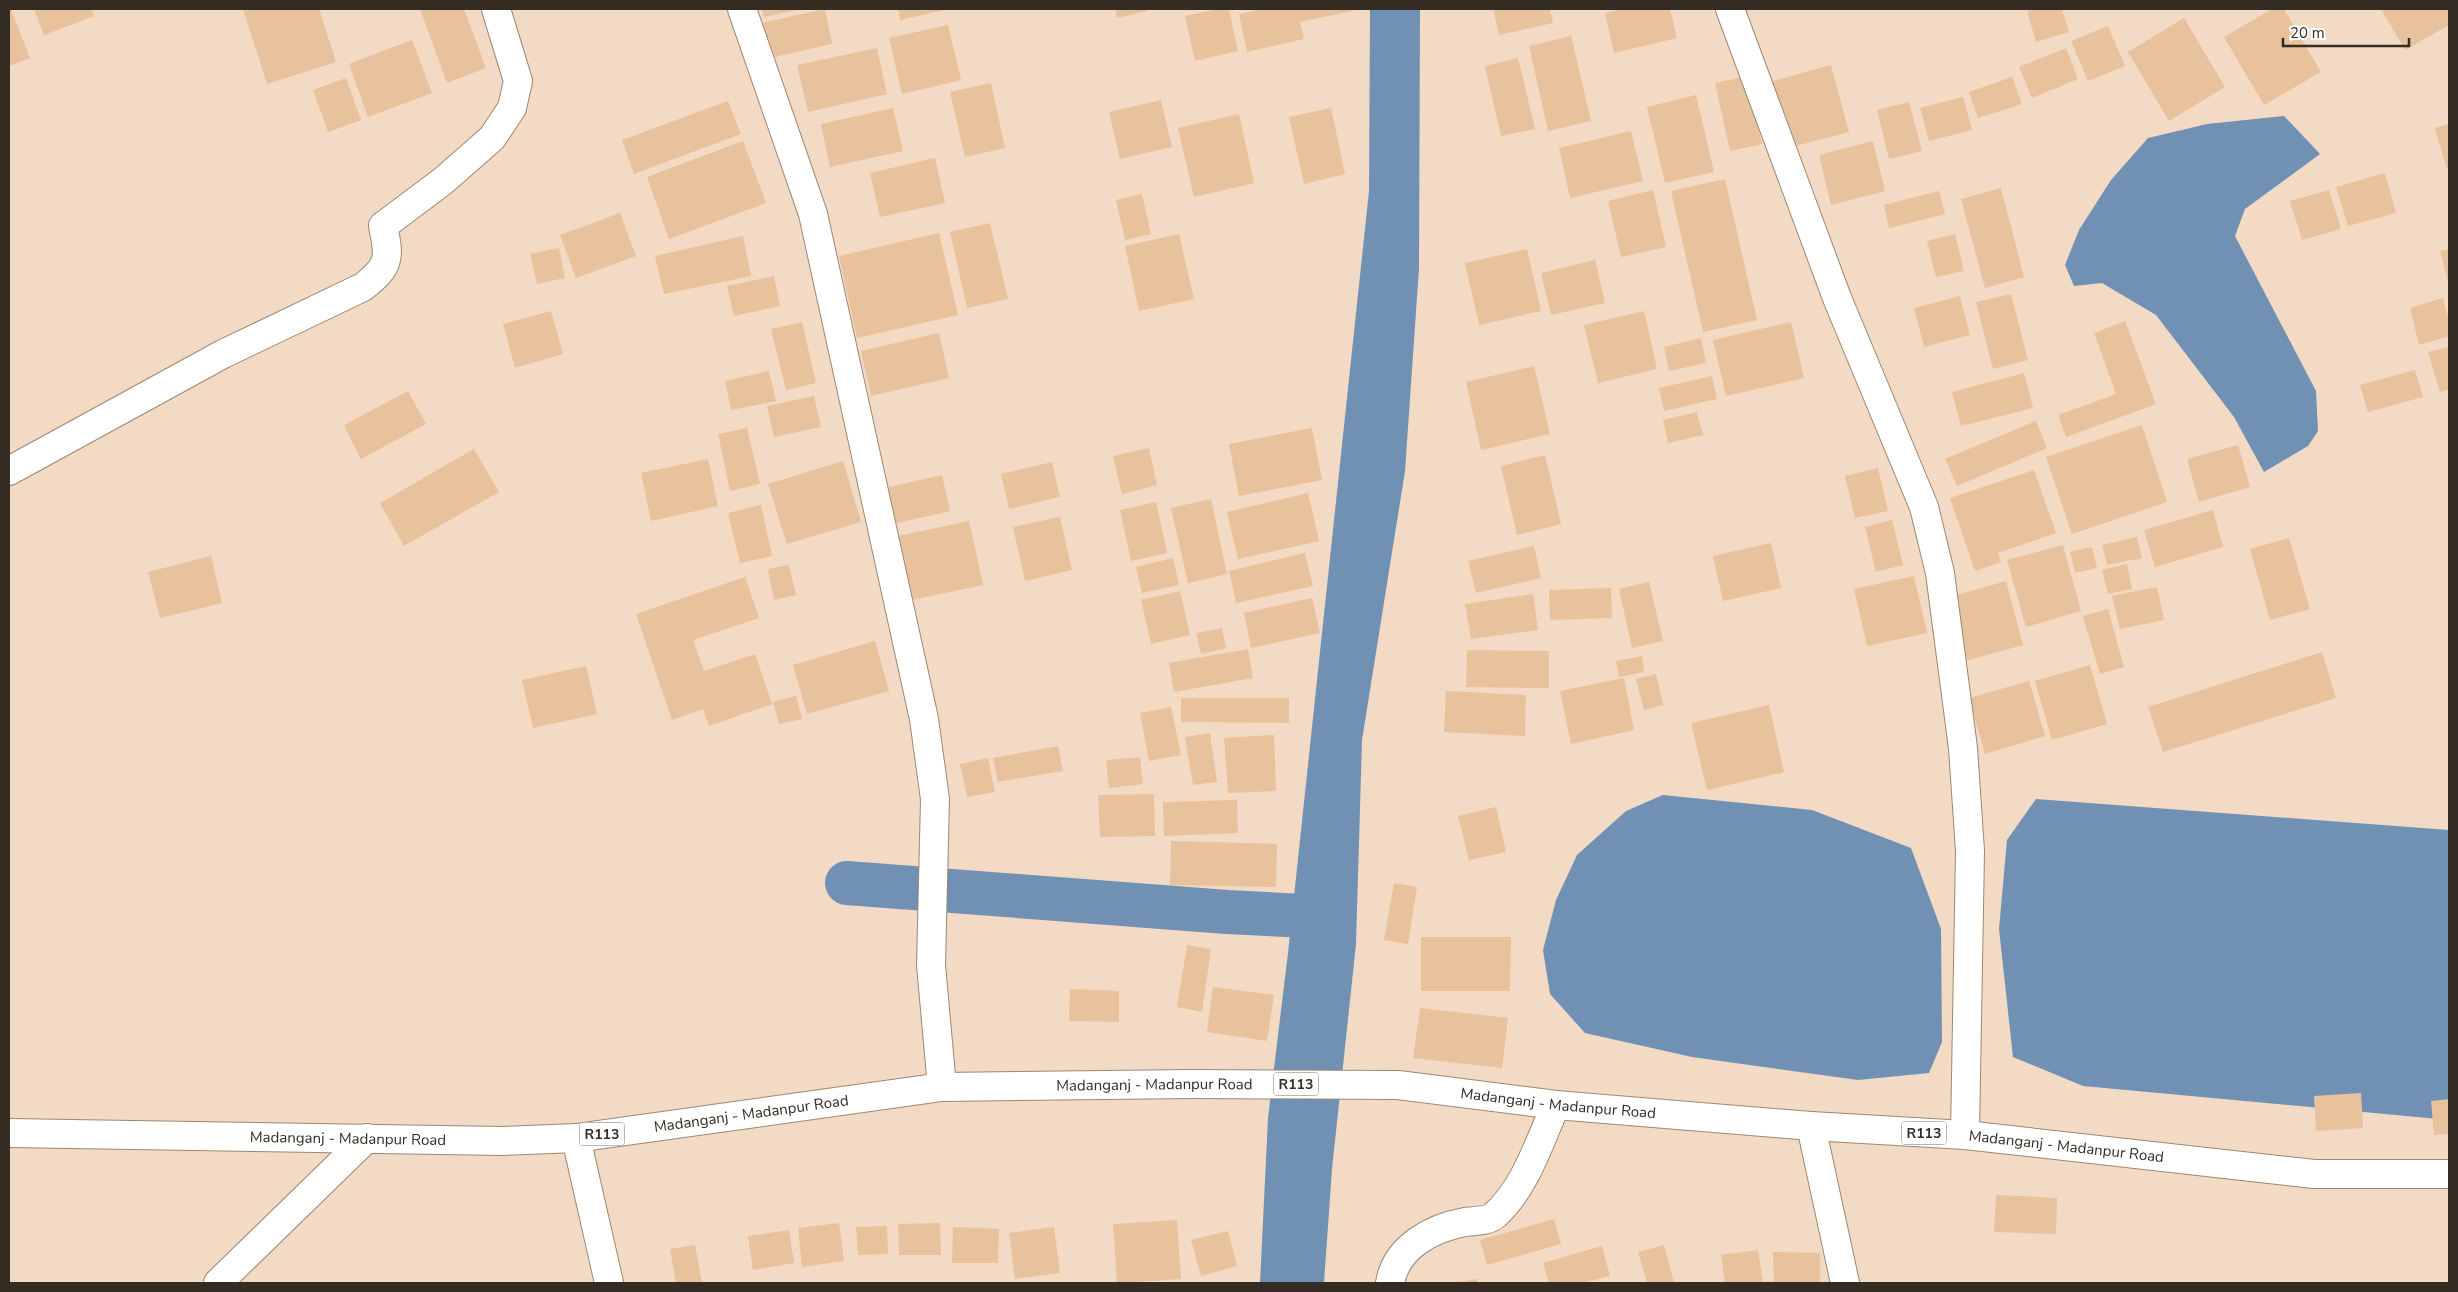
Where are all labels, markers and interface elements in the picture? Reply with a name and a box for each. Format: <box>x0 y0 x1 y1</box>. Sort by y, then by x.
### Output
scale bar <box>2283 15 2409 47</box>
text: 20 m <box>2290 23 2325 43</box>
road number: R113 <box>1274 1072 1318 1096</box>
street label: Madanganj - Madanpur Road <box>1056 1074 1253 1096</box>
street label: Madanganj - Madanpur Road <box>1459 1083 1657 1123</box>
street label: Madanganj - Madanpur Road <box>653 1090 850 1137</box>
road number: R113 <box>580 1122 624 1146</box>
road number: R113 <box>1902 1122 1946 1144</box>
street label: Madanganj - Madanpur Road <box>1968 1125 2165 1167</box>
street label: Madanganj - Madanpur Road <box>250 1127 446 1150</box>

